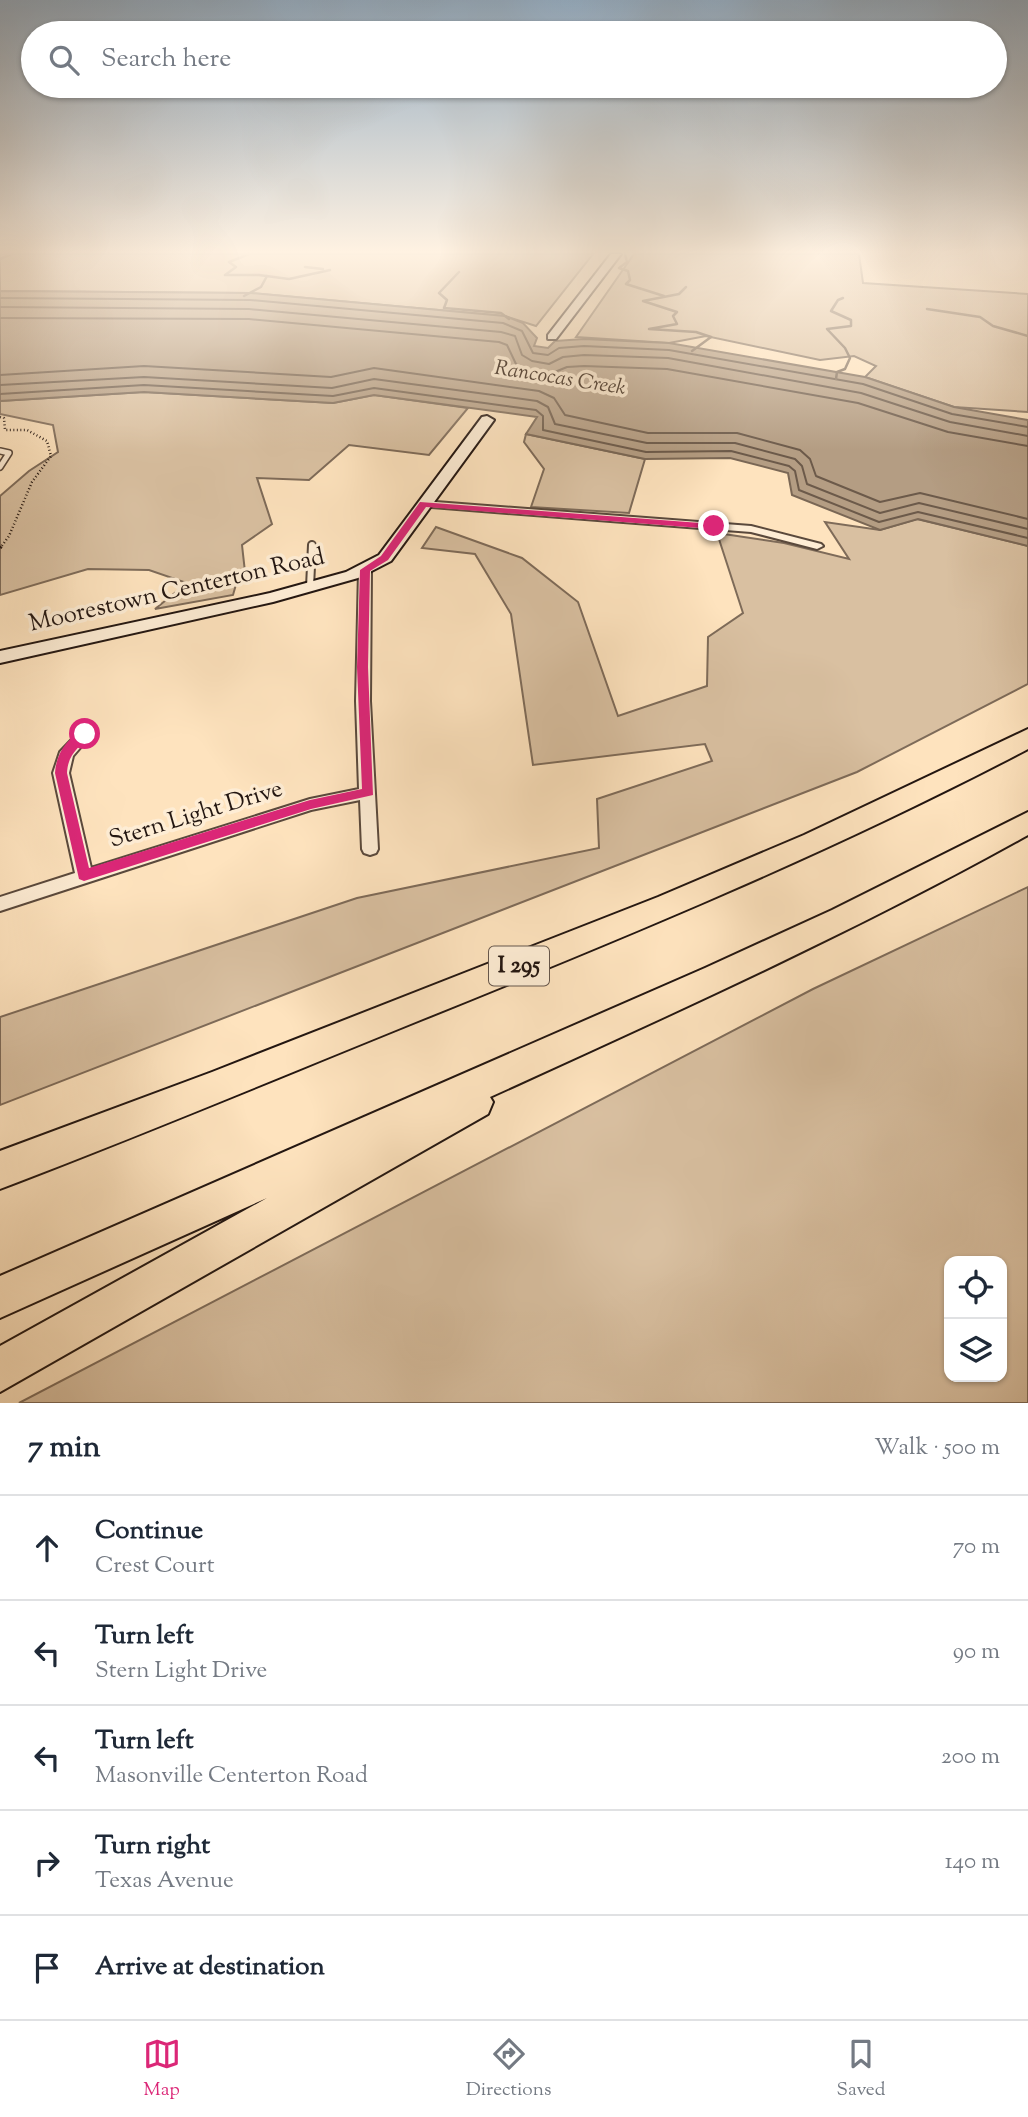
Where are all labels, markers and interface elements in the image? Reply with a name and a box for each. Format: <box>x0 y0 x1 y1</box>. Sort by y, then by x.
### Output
search box <box>21 21 1007 98</box>
icon: search <box>45 41 83 79</box>
text: Search here <box>101 41 231 78</box>
water label: Rancocas Creek <box>492 354 628 404</box>
route end <box>698 510 729 541</box>
street label: Moorestown Centerton Road <box>26 540 328 642</box>
route start <box>69 718 100 749</box>
street label: Stern Light Drive <box>105 772 287 858</box>
road number: I 295 <box>489 946 549 986</box>
map controls <box>944 1256 1007 1382</box>
button: locate <box>944 1256 1007 1319</box>
button: layers <box>944 1319 1007 1382</box>
text: 7 min <box>28 1427 100 1470</box>
text: Walk · 500 m <box>874 1432 1000 1465</box>
text: Continue <box>95 1513 203 1550</box>
icon: ahead <box>28 1529 66 1567</box>
text: 70 m <box>953 1531 1000 1564</box>
text: Crest Court <box>95 1550 215 1583</box>
text: Turn left <box>95 1618 194 1655</box>
icon: left <box>28 1634 66 1672</box>
text: 90 m <box>953 1636 1000 1669</box>
text: Stern Light Drive <box>95 1655 267 1688</box>
text: Turn left <box>95 1723 194 1760</box>
icon: left <box>28 1739 66 1777</box>
text: 200 m <box>941 1741 1000 1774</box>
text: Masonville Centerton Road <box>95 1760 368 1793</box>
text: Turn right <box>95 1828 210 1865</box>
icon: right <box>28 1844 66 1882</box>
text: 140 m <box>945 1846 1000 1879</box>
text: Texas Avenue <box>95 1865 234 1898</box>
icon: arrive <box>28 1949 66 1987</box>
text: Arrive at destination <box>95 1949 325 1986</box>
tab: Map <box>143 2035 181 2104</box>
tab: Directions <box>466 2035 551 2104</box>
tab: Saved <box>837 2035 885 2104</box>

